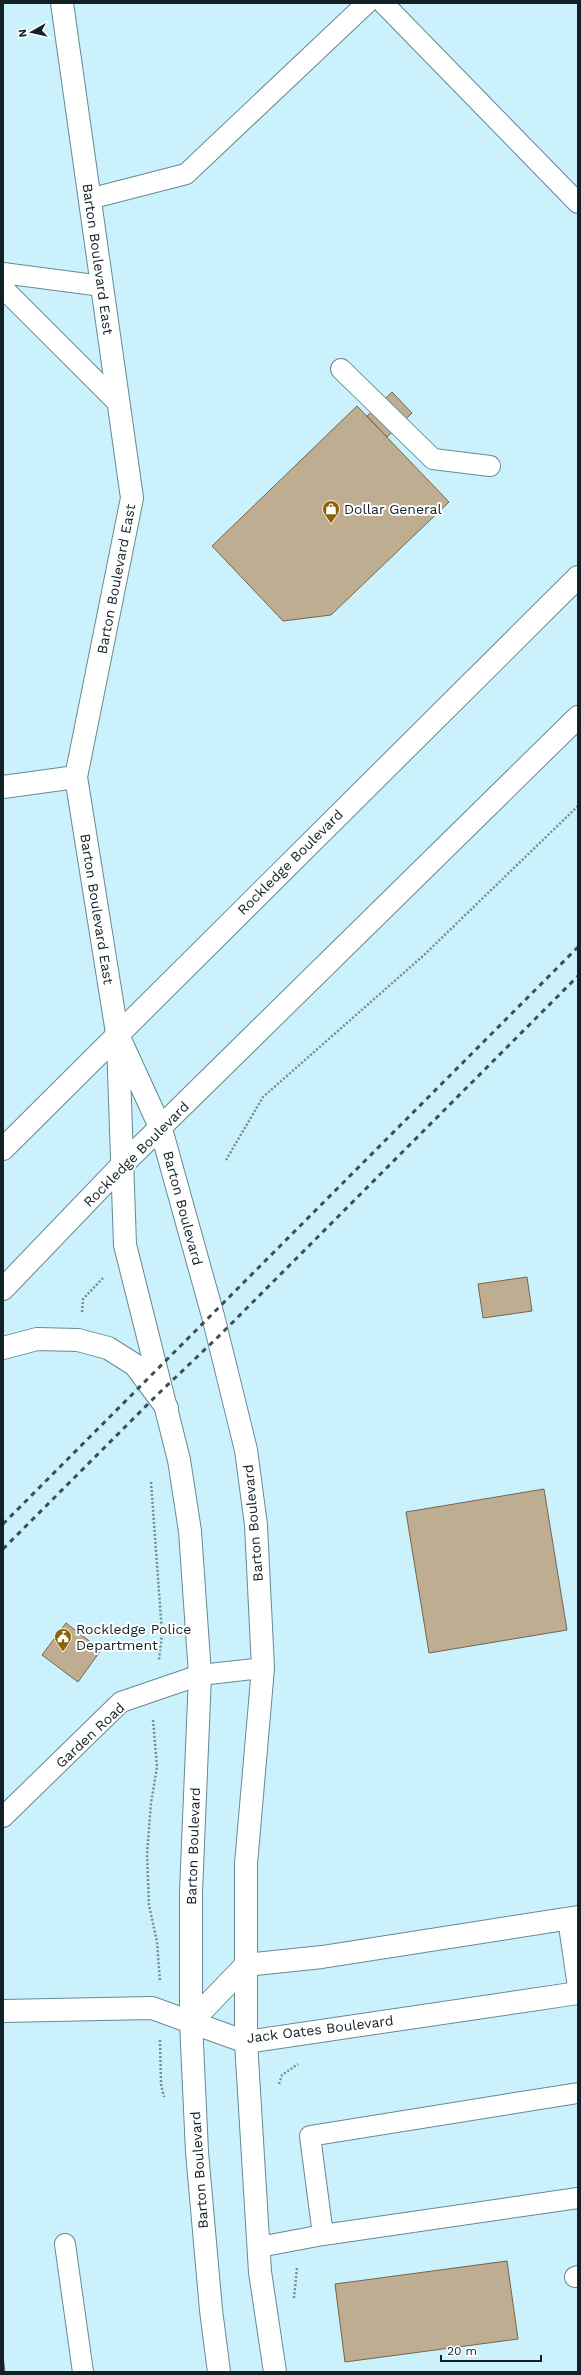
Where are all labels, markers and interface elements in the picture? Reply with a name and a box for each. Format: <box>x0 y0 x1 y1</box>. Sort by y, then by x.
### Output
north arrow <box>12 12 52 52</box>
text: N <box>16 28 30 38</box>
street label: Barton Boulevard East <box>79 182 117 336</box>
shop icon: Dollar General <box>321 499 341 524</box>
place label: Dollar General <box>344 501 443 517</box>
street label: Barton Boulevard East <box>94 502 138 655</box>
street label: Rockledge Boulevard <box>234 806 346 918</box>
street label: Barton Boulevard East <box>77 832 117 986</box>
street label: Rockledge Boulevard <box>80 1098 192 1210</box>
street label: Barton Boulevard <box>160 1149 206 1267</box>
street label: Barton Boulevard <box>240 1464 266 1582</box>
place label: Rockledge Police Department <box>76 1621 191 1653</box>
public building icon: Rockledge Police Department <box>53 1627 73 1652</box>
street label: Garden Road <box>52 1699 128 1771</box>
street label: Barton Boulevard <box>183 1787 203 1905</box>
street label: Jack Oates Boulevard <box>246 2012 394 2046</box>
street label: Barton Boulevard <box>187 2111 211 2229</box>
scale bar <box>441 2337 541 2363</box>
text: 20 m <box>447 2344 477 2358</box>

